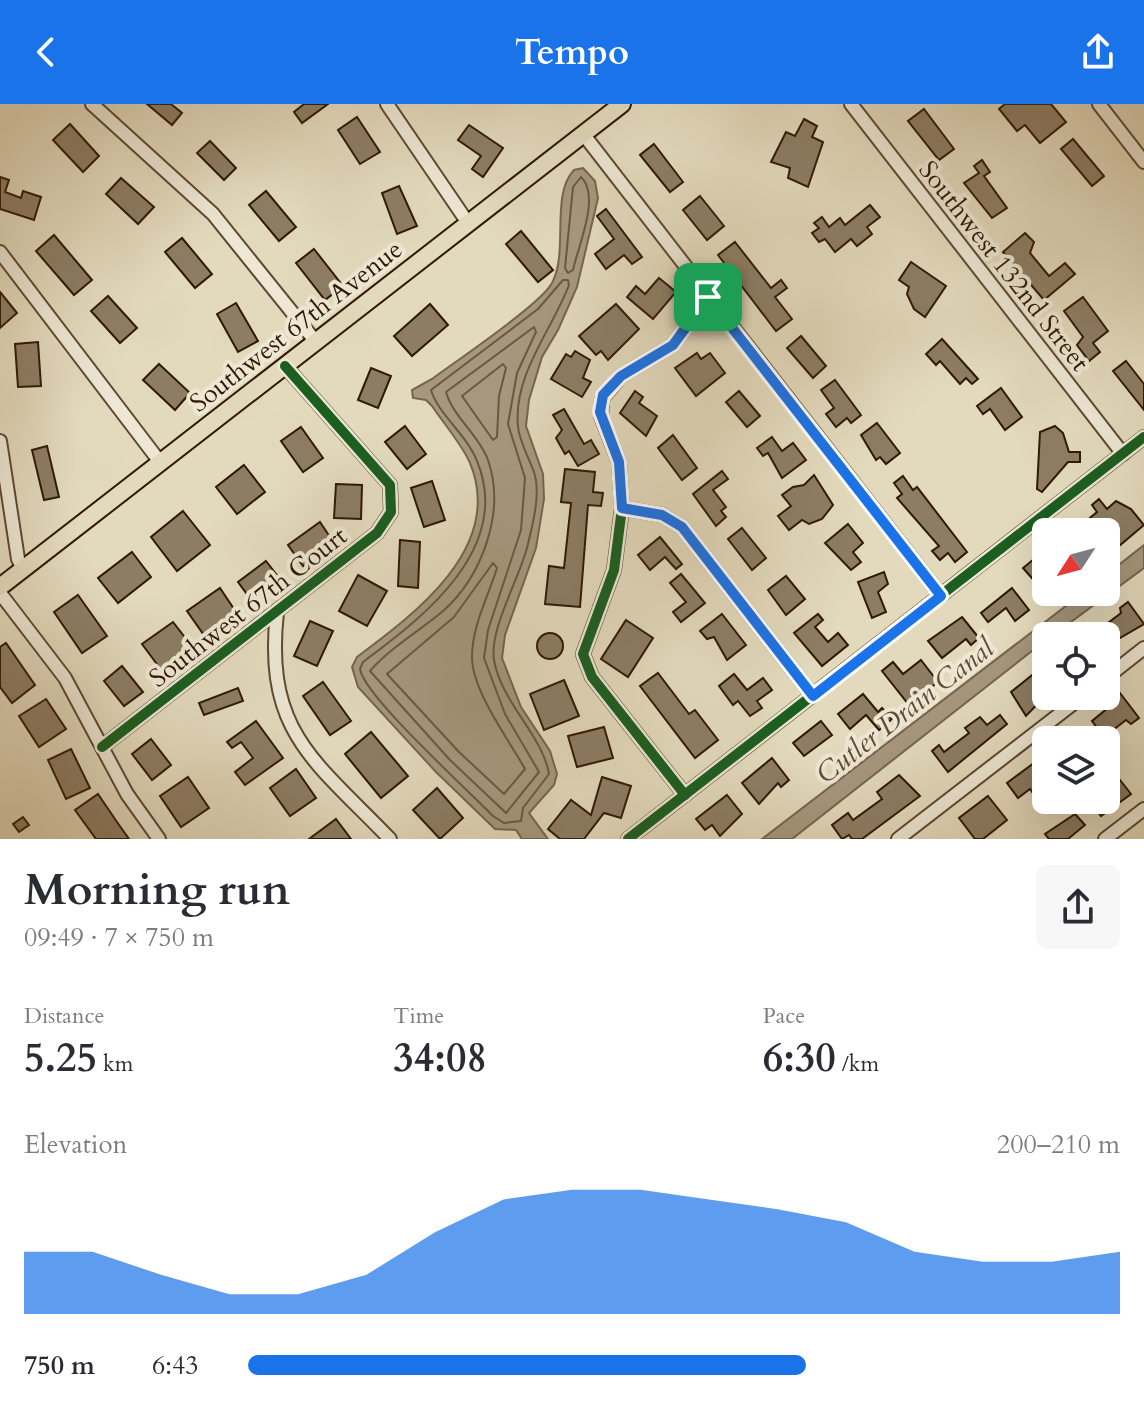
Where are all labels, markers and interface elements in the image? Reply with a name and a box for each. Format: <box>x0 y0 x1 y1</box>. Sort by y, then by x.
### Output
text: Tempo <box>515 28 629 77</box>
icon: back <box>24 30 68 74</box>
icon: share <box>1076 30 1120 74</box>
street label: Southwest 132nd Street <box>911 153 1097 379</box>
street label: Southwest 67th Avenue <box>182 232 410 420</box>
pin <box>674 263 742 331</box>
icon: arrive <box>686 275 730 319</box>
north arrow <box>1032 518 1120 606</box>
map controls <box>1032 518 1120 814</box>
street label: Southwest 67th Court <box>142 519 354 695</box>
button: locate <box>1032 622 1120 710</box>
water label: Cutler Drain Canal <box>808 629 1003 793</box>
button: layers <box>1032 726 1120 814</box>
text: Morning run <box>24 860 290 920</box>
button: share <box>1036 865 1120 949</box>
text: 09:49 · 7 × 750 m <box>24 920 214 955</box>
text: Distance <box>24 1001 104 1031</box>
text: Time <box>393 1001 444 1031</box>
text: Pace <box>763 1001 805 1031</box>
text: 5.25 <box>24 1031 97 1086</box>
text: 34:08 <box>393 1031 487 1086</box>
text: 6:30 <box>763 1031 836 1086</box>
text: km <box>97 1049 133 1079</box>
text: /km <box>836 1049 879 1079</box>
text: Elevation <box>24 1127 127 1162</box>
text: 200–210 m <box>997 1127 1120 1162</box>
text: 750 m <box>24 1348 95 1383</box>
text: 6:43 <box>152 1348 199 1383</box>

